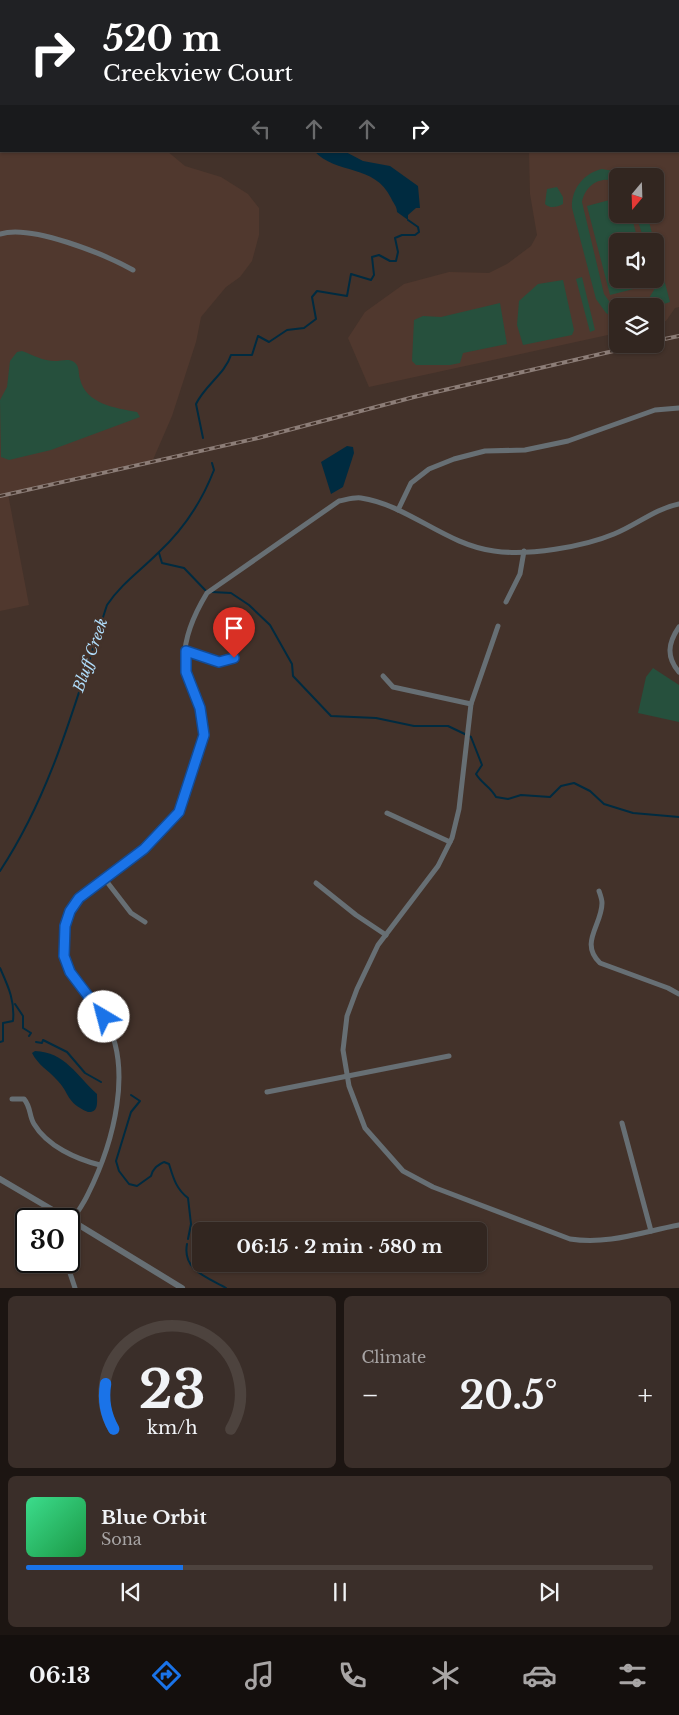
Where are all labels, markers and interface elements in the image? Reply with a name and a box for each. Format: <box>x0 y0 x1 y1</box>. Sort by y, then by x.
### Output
text: 520 m <box>103 17 221 60</box>
icon: right <box>20 20 85 85</box>
text: Creekview Court <box>103 60 293 87</box>
icon: left <box>247 115 275 143</box>
icon: ahead <box>300 115 328 143</box>
icon: ahead <box>353 115 381 143</box>
icon: right <box>406 115 434 143</box>
north arrow <box>609 168 664 222</box>
map controls <box>609 168 664 353</box>
button: sound <box>609 233 664 288</box>
button: layers <box>609 298 664 353</box>
pin <box>213 607 255 658</box>
icon: arrive <box>220 614 248 642</box>
water label: Bluff Creek <box>68 616 111 695</box>
position arrow <box>77 990 129 1042</box>
speed limit sign: 30 <box>15 1208 80 1273</box>
text: 06:15 · 2 min · 580 m <box>237 1235 442 1258</box>
text: Climate <box>362 1347 426 1367</box>
text: 23 <box>138 1358 205 1422</box>
text: 20.5° <box>460 1372 557 1419</box>
text: − <box>362 1378 379 1413</box>
text: + <box>638 1378 653 1413</box>
text: km/h <box>146 1417 197 1439</box>
text: Blue Orbit <box>101 1506 207 1529</box>
text: Sona <box>101 1529 142 1549</box>
icon: previous <box>117 1578 145 1606</box>
icon: pause <box>326 1578 354 1606</box>
icon: next <box>535 1578 563 1606</box>
icon: directions <box>149 1658 184 1693</box>
icon: music <box>242 1658 277 1693</box>
icon: phone <box>335 1658 370 1693</box>
icon: climate <box>428 1658 463 1693</box>
icon: car <box>522 1658 557 1693</box>
icon: filters <box>615 1658 650 1693</box>
text: 06:13 <box>29 1662 90 1689</box>

